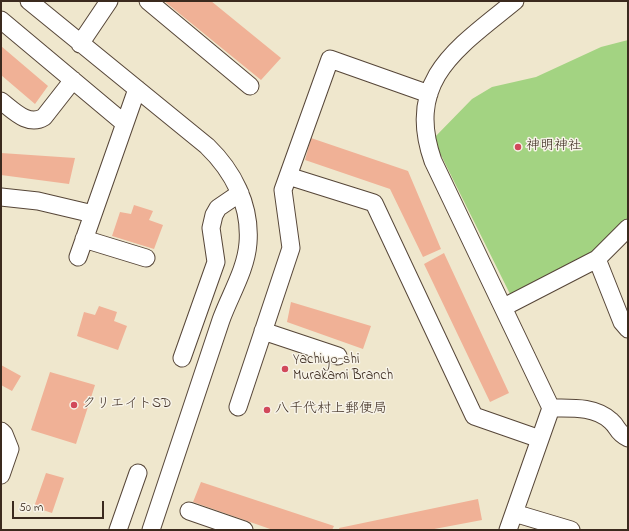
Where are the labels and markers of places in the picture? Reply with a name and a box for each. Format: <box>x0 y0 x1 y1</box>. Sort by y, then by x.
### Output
place label: 神明神社 <box>526 139 582 155</box>
marker: 神明神社 <box>513 142 523 152</box>
place label: Yachiyo-shi Murakami Branch <box>293 353 393 386</box>
marker: Yachiyo-shi Murakami Branch <box>280 364 290 374</box>
place label: クリエイトSD <box>82 397 171 413</box>
marker: クリエイトSD <box>69 400 79 410</box>
place label: 八千代村上郵便局 <box>275 402 387 418</box>
marker: 八千代村上郵便局 <box>262 405 272 415</box>

